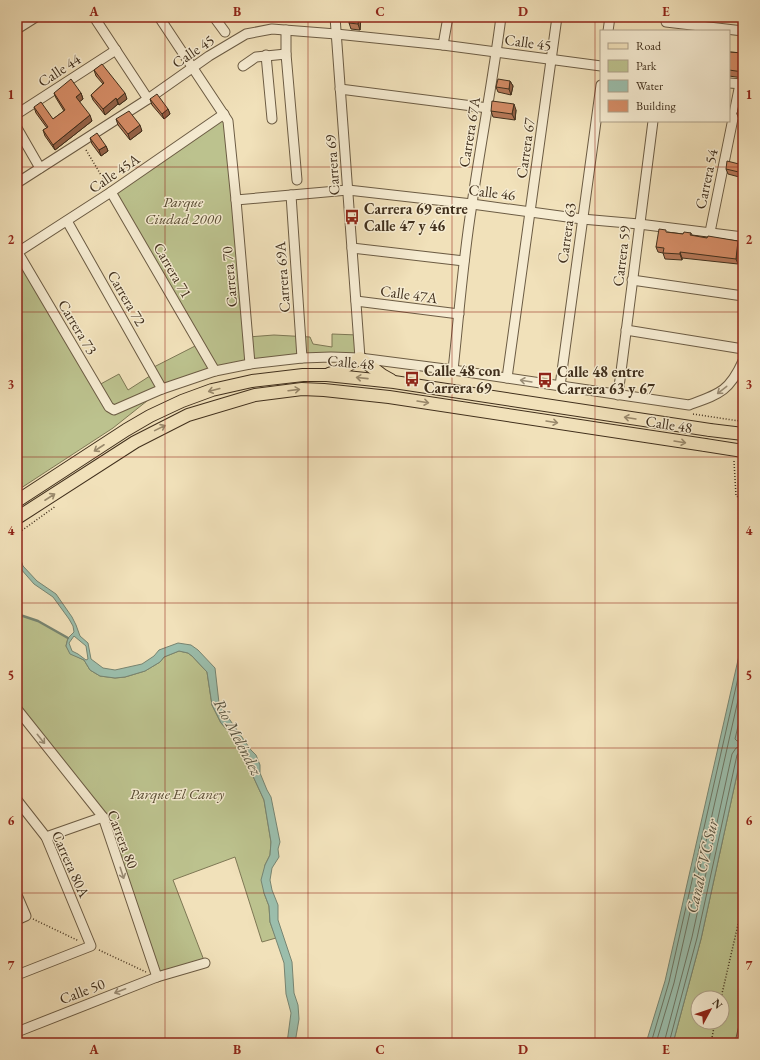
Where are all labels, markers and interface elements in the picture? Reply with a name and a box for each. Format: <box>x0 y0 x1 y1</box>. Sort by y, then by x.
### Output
text: A <box>88 3 99 20</box>
text: B <box>233 3 241 20</box>
text: C <box>375 3 385 20</box>
text: D <box>518 3 528 20</box>
text: E <box>662 3 670 20</box>
street label: Calle 45 <box>503 29 553 55</box>
street label: Calle 45 <box>168 30 218 72</box>
legend <box>600 30 730 122</box>
text: Road <box>636 38 662 54</box>
street label: Calle 44 <box>34 49 85 91</box>
text: Park <box>636 58 657 74</box>
text: Water <box>636 78 663 94</box>
text: 1 <box>8 86 15 103</box>
text: 1 <box>746 86 753 103</box>
street label: Carrera 67A <box>454 95 484 169</box>
text: Building <box>636 98 677 114</box>
street label: Carrera 67 <box>511 116 539 179</box>
street label: Carrera 69 <box>320 134 344 196</box>
street label: Carrera 54 <box>690 146 722 211</box>
street label: Calle 45A <box>85 149 144 197</box>
street label: Calle 46 <box>467 180 517 204</box>
park label: Parque Ciudad 2000 <box>145 192 222 228</box>
place label: Carrera 69 entre Calle 47 y 46 <box>364 199 468 235</box>
street label: Carrera 63 <box>552 202 580 264</box>
bus stop icon: Carrera 69 entre Calle 47 y 46 <box>343 208 361 226</box>
street label: Carrera 59 <box>608 225 634 287</box>
text: 2 <box>8 231 15 248</box>
text: 2 <box>746 231 753 248</box>
street label: Carrera 71 <box>150 239 196 301</box>
street label: Carrera 69A <box>270 240 294 313</box>
street label: Carrera 70 <box>217 246 241 308</box>
street label: Carrera 72 <box>104 267 151 330</box>
street label: Calle 47A <box>379 281 439 307</box>
street label: Carrera 73 <box>54 296 102 358</box>
street label: Calle 48 <box>327 350 375 374</box>
place label: Calle 48 con Carrera 69 <box>424 361 501 397</box>
place label: Calle 48 entre Carrera 63 y 67 <box>557 362 655 398</box>
bus stop icon: Calle 48 con Carrera 69 <box>403 370 421 388</box>
bus stop icon: Calle 48 entre Carrera 63 y 67 <box>536 371 554 389</box>
one-way arrow <box>356 375 369 382</box>
text: 3 <box>8 376 15 393</box>
text: 3 <box>746 376 753 393</box>
one-way arrow <box>519 377 532 385</box>
one-way arrow <box>717 385 727 394</box>
one-way arrow <box>208 386 221 394</box>
one-way arrow <box>287 386 300 394</box>
one-way arrow <box>416 398 429 406</box>
street label: Calle 48 <box>644 411 694 437</box>
one-way arrow <box>623 414 636 422</box>
one-way arrow <box>545 418 558 426</box>
one-way arrow <box>154 424 166 432</box>
one-way arrow <box>673 438 686 446</box>
one-way arrow <box>93 444 104 452</box>
one-way arrow <box>44 493 55 501</box>
text: 4 <box>8 522 15 539</box>
text: 4 <box>746 522 753 539</box>
text: 5 <box>8 667 14 684</box>
text: 5 <box>746 667 752 684</box>
water label: Río Meléndez <box>209 695 267 780</box>
one-way arrow <box>37 734 46 745</box>
park label: Parque El Caney <box>130 784 224 804</box>
street label: Carrera 80 <box>103 807 143 871</box>
text: 6 <box>8 812 15 829</box>
text: 6 <box>746 812 753 829</box>
water label: Canal CVC Sur <box>681 816 723 915</box>
street label: Carrera 80A <box>48 828 94 901</box>
one-way arrow <box>119 866 126 879</box>
text: 7 <box>8 957 15 974</box>
text: 7 <box>746 957 753 974</box>
street label: Calle 50 <box>57 974 107 1008</box>
one-way arrow <box>115 988 127 996</box>
north arrow <box>690 990 730 1030</box>
text: N <box>709 996 726 1012</box>
text: A <box>88 1041 99 1058</box>
text: B <box>233 1041 241 1058</box>
text: C <box>375 1041 385 1058</box>
text: D <box>518 1041 528 1058</box>
text: E <box>662 1041 670 1058</box>

